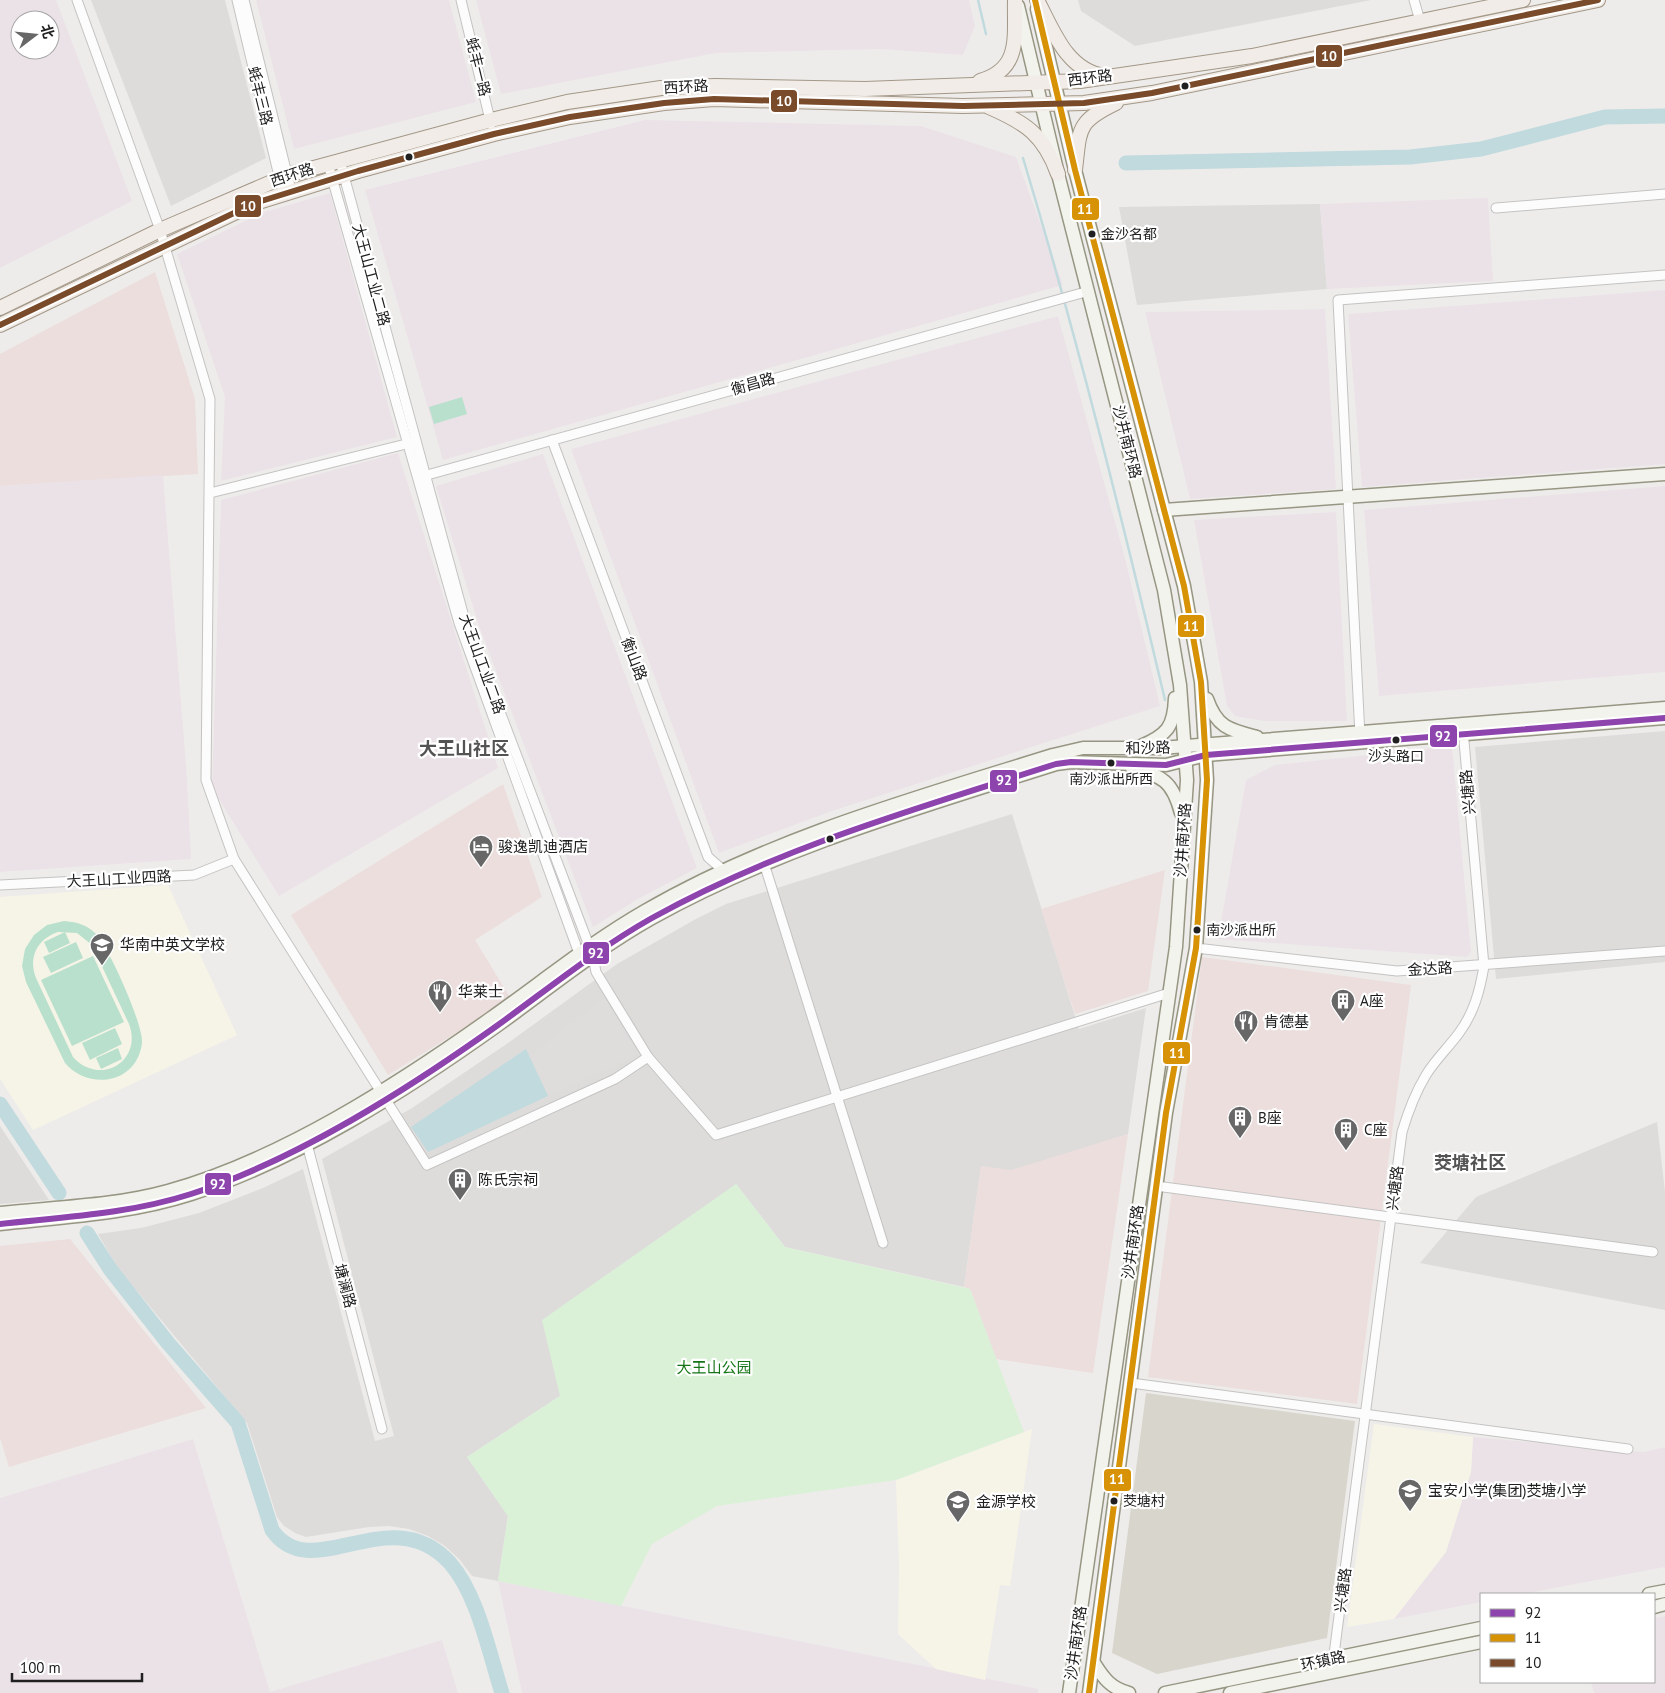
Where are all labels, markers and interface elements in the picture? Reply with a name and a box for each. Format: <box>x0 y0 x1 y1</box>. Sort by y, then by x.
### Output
north arrow <box>10 10 60 60</box>
text: 北 <box>37 22 58 41</box>
street label: 蚝丰一路 <box>462 35 495 98</box>
line badge: 10 <box>1315 44 1343 68</box>
text: 10 <box>1321 47 1337 65</box>
street label: 蚝丰三路 <box>244 64 277 127</box>
street label: 西环路 <box>1066 65 1113 90</box>
street label: 西环路 <box>663 76 709 97</box>
unlabelled marker <box>1180 81 1190 91</box>
line badge: 10 <box>770 89 798 113</box>
text: 10 <box>776 92 792 110</box>
unlabelled marker <box>404 152 414 162</box>
street label: 西环路 <box>268 159 316 191</box>
line badge: 10 <box>234 194 262 218</box>
text: 10 <box>240 197 256 215</box>
line badge: 11 <box>1071 197 1100 221</box>
text: 11 <box>1077 200 1093 218</box>
street label: 大王山工业二路 <box>349 222 394 328</box>
place label: 金沙名都 <box>1101 225 1157 243</box>
marker: 金沙名都 <box>1087 229 1097 239</box>
street label: 衡昌路 <box>729 368 777 399</box>
street label: 沙井南环路 <box>1109 403 1146 481</box>
street label: 大王山工业二路 <box>456 611 509 716</box>
line badge: 11 <box>1177 614 1205 638</box>
text: 11 <box>1183 617 1199 635</box>
street label: 衡山路 <box>618 634 651 683</box>
line badge: 92 <box>1429 724 1458 748</box>
text: 92 <box>1435 727 1451 745</box>
marker: 沙头路口 <box>1391 735 1401 745</box>
district label: 大王山社区 <box>419 737 509 760</box>
street label: 和沙路 <box>1125 738 1171 757</box>
place label: 沙头路口 <box>1368 747 1424 765</box>
marker: 南沙派出所西 <box>1106 758 1116 768</box>
line badge: 92 <box>989 769 1018 793</box>
street label: 兴塘路 <box>1456 769 1479 815</box>
place label: 南沙派出所西 <box>1069 770 1153 788</box>
text: 92 <box>996 771 1012 789</box>
street label: 沙井南环路 <box>1170 802 1195 878</box>
hotel icon: 骏逸凯迪酒店 <box>468 834 494 868</box>
unlabelled marker <box>825 834 835 844</box>
place label: 骏逸凯迪酒店 <box>498 837 588 856</box>
street label: 大王山工业四路 <box>66 866 172 891</box>
place label: 南沙派出所 <box>1206 921 1276 939</box>
marker: 南沙派出所 <box>1192 925 1202 935</box>
school or university icon: 华南中英文学校 <box>89 932 115 966</box>
place label: 华南中英文学校 <box>120 935 225 954</box>
line badge: 92 <box>582 941 610 965</box>
text: 92 <box>588 944 604 962</box>
street label: 金达路 <box>1407 958 1453 979</box>
restaurant icon: 华莱士 <box>427 979 453 1013</box>
place label: 华莱士 <box>458 982 503 1001</box>
building icon: A座 <box>1330 988 1356 1022</box>
place label: A座 <box>1360 991 1384 1010</box>
restaurant icon: 肯德基 <box>1233 1009 1259 1043</box>
place label: 肯德基 <box>1264 1012 1309 1031</box>
line badge: 11 <box>1162 1041 1191 1065</box>
text: 11 <box>1169 1044 1185 1062</box>
building icon: B座 <box>1227 1105 1253 1139</box>
place label: B座 <box>1258 1108 1282 1127</box>
building icon: C座 <box>1333 1117 1359 1151</box>
place label: C座 <box>1364 1120 1388 1139</box>
district label: 茭塘社区 <box>1434 1151 1506 1174</box>
street label: 兴塘路 <box>1382 1164 1407 1211</box>
building icon: 陈氏宗祠 <box>447 1167 473 1201</box>
place label: 陈氏宗祠 <box>478 1170 538 1189</box>
line badge: 92 <box>204 1172 232 1196</box>
text: 92 <box>210 1175 226 1193</box>
street label: 沙井南环路 <box>1118 1203 1147 1280</box>
street label: 塘澜路 <box>330 1262 360 1310</box>
park label: 大王山公园 <box>676 1358 752 1377</box>
line badge: 11 <box>1103 1468 1132 1492</box>
text: 11 <box>1109 1470 1125 1488</box>
school or university icon: 宝安小学(集团)茭塘小学 <box>1397 1478 1423 1512</box>
place label: 宝安小学(集团)茭塘小学 <box>1428 1481 1586 1500</box>
school or university icon: 金源学校 <box>945 1489 971 1523</box>
place label: 金源学校 <box>976 1492 1036 1511</box>
place label: 茭塘村 <box>1123 1492 1165 1510</box>
marker: 茭塘村 <box>1109 1496 1119 1506</box>
street label: 兴塘路 <box>1330 1566 1355 1613</box>
legend <box>1480 1593 1655 1683</box>
text: 92 <box>1525 1603 1541 1622</box>
street label: 沙井南环路 <box>1061 1604 1090 1681</box>
text: 11 <box>1525 1628 1541 1647</box>
street label: 环镇路 <box>1299 1647 1347 1674</box>
scale bar <box>12 1650 142 1682</box>
text: 10 <box>1525 1653 1541 1672</box>
text: 100 m <box>20 1658 61 1677</box>

